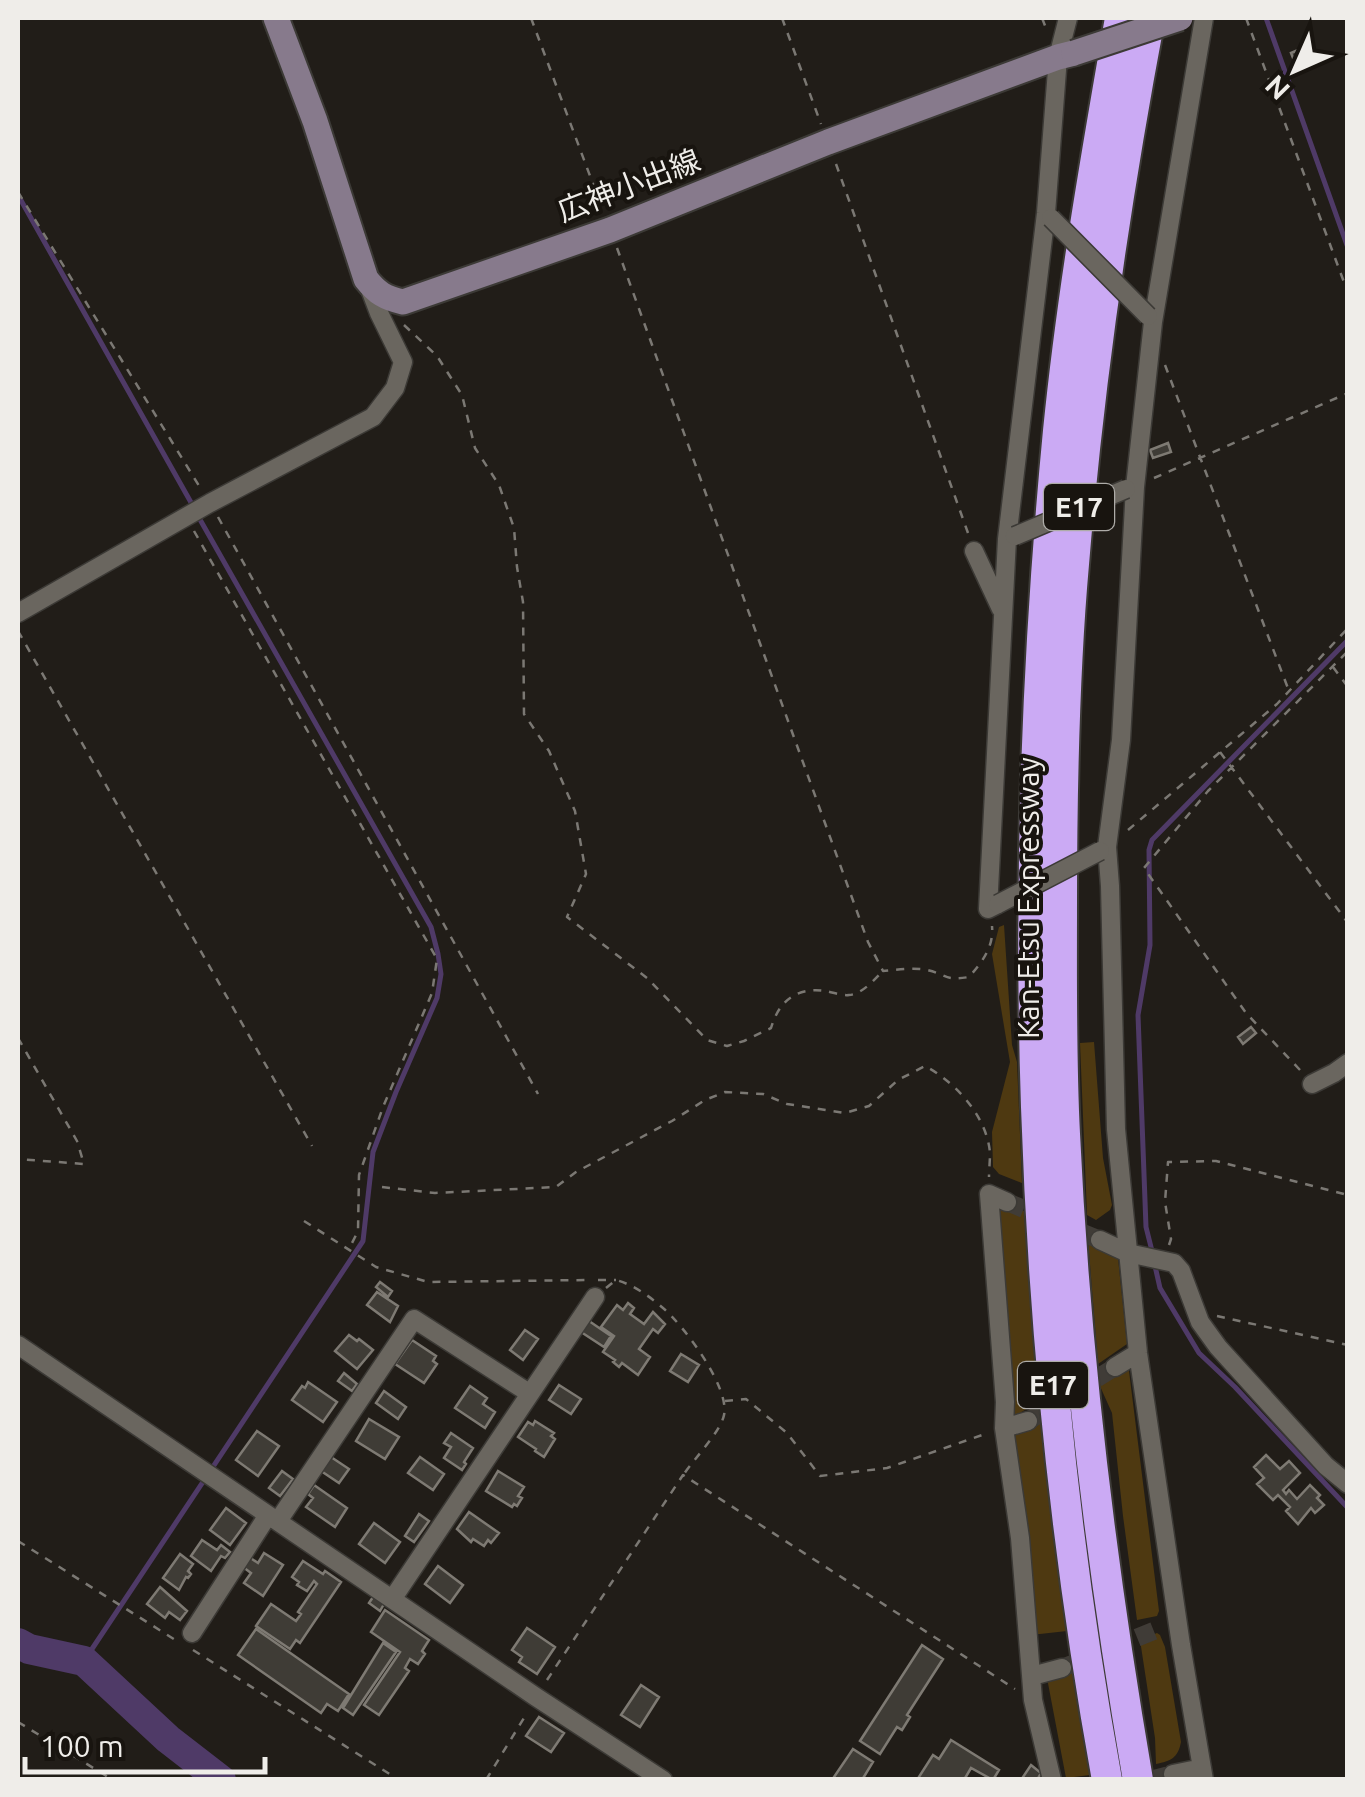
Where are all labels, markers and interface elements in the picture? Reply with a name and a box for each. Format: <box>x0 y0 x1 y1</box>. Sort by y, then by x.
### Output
north arrow <box>1245 20 1345 120</box>
text: N <box>1259 70 1295 106</box>
street label: 広神小出線 <box>553 142 705 228</box>
road number: E17 <box>1044 484 1114 530</box>
street label: Kan-Etsu Expressway <box>1011 757 1045 1039</box>
road number: E17 <box>1018 1362 1088 1408</box>
scale bar <box>25 1712 265 1774</box>
text: 100 m <box>40 1729 124 1763</box>

